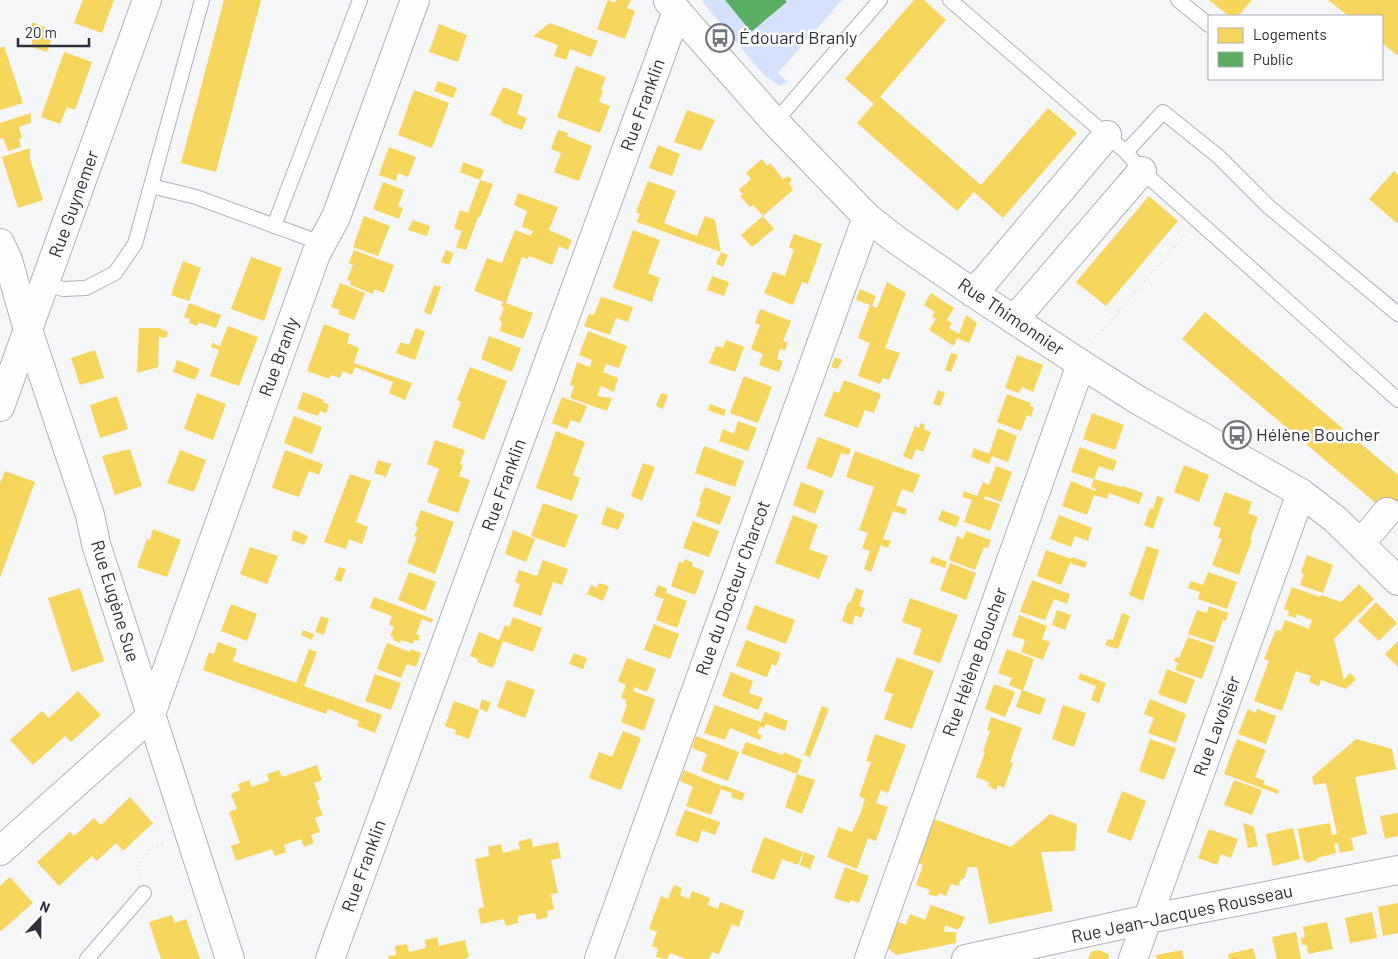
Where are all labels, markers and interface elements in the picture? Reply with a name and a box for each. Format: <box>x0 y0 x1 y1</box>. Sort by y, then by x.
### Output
scale bar <box>18 15 89 47</box>
legend <box>1208 15 1383 80</box>
text: 20 m <box>25 23 57 41</box>
bus stop icon: Édouard Branly <box>705 23 735 53</box>
text: Logements <box>1253 25 1327 43</box>
place label: Édouard Branly <box>739 26 857 48</box>
text: Public <box>1253 50 1293 68</box>
street label: Rue Franklin <box>615 55 669 154</box>
street label: Rue Guynemer <box>43 146 103 260</box>
street label: Rue Thimonnier <box>954 273 1069 360</box>
street label: Rue Branly <box>254 314 303 399</box>
bus stop icon: Hélène Boucher <box>1222 420 1252 450</box>
place label: Hélène Boucher <box>1256 423 1380 445</box>
street label: Rue Franklin <box>476 435 530 534</box>
street label: Rue du Docteur Charcot <box>690 497 774 678</box>
street label: Rue Eugène Sue <box>87 537 145 664</box>
street label: Rue Hélène Boucher <box>937 583 1011 739</box>
street label: Rue Lavoisier <box>1188 672 1245 779</box>
street label: Rue Franklin <box>336 816 390 915</box>
street label: Rue Jean-Jacques Rousseau <box>1069 879 1294 947</box>
north arrow <box>15 894 65 944</box>
text: N <box>38 897 53 916</box>

